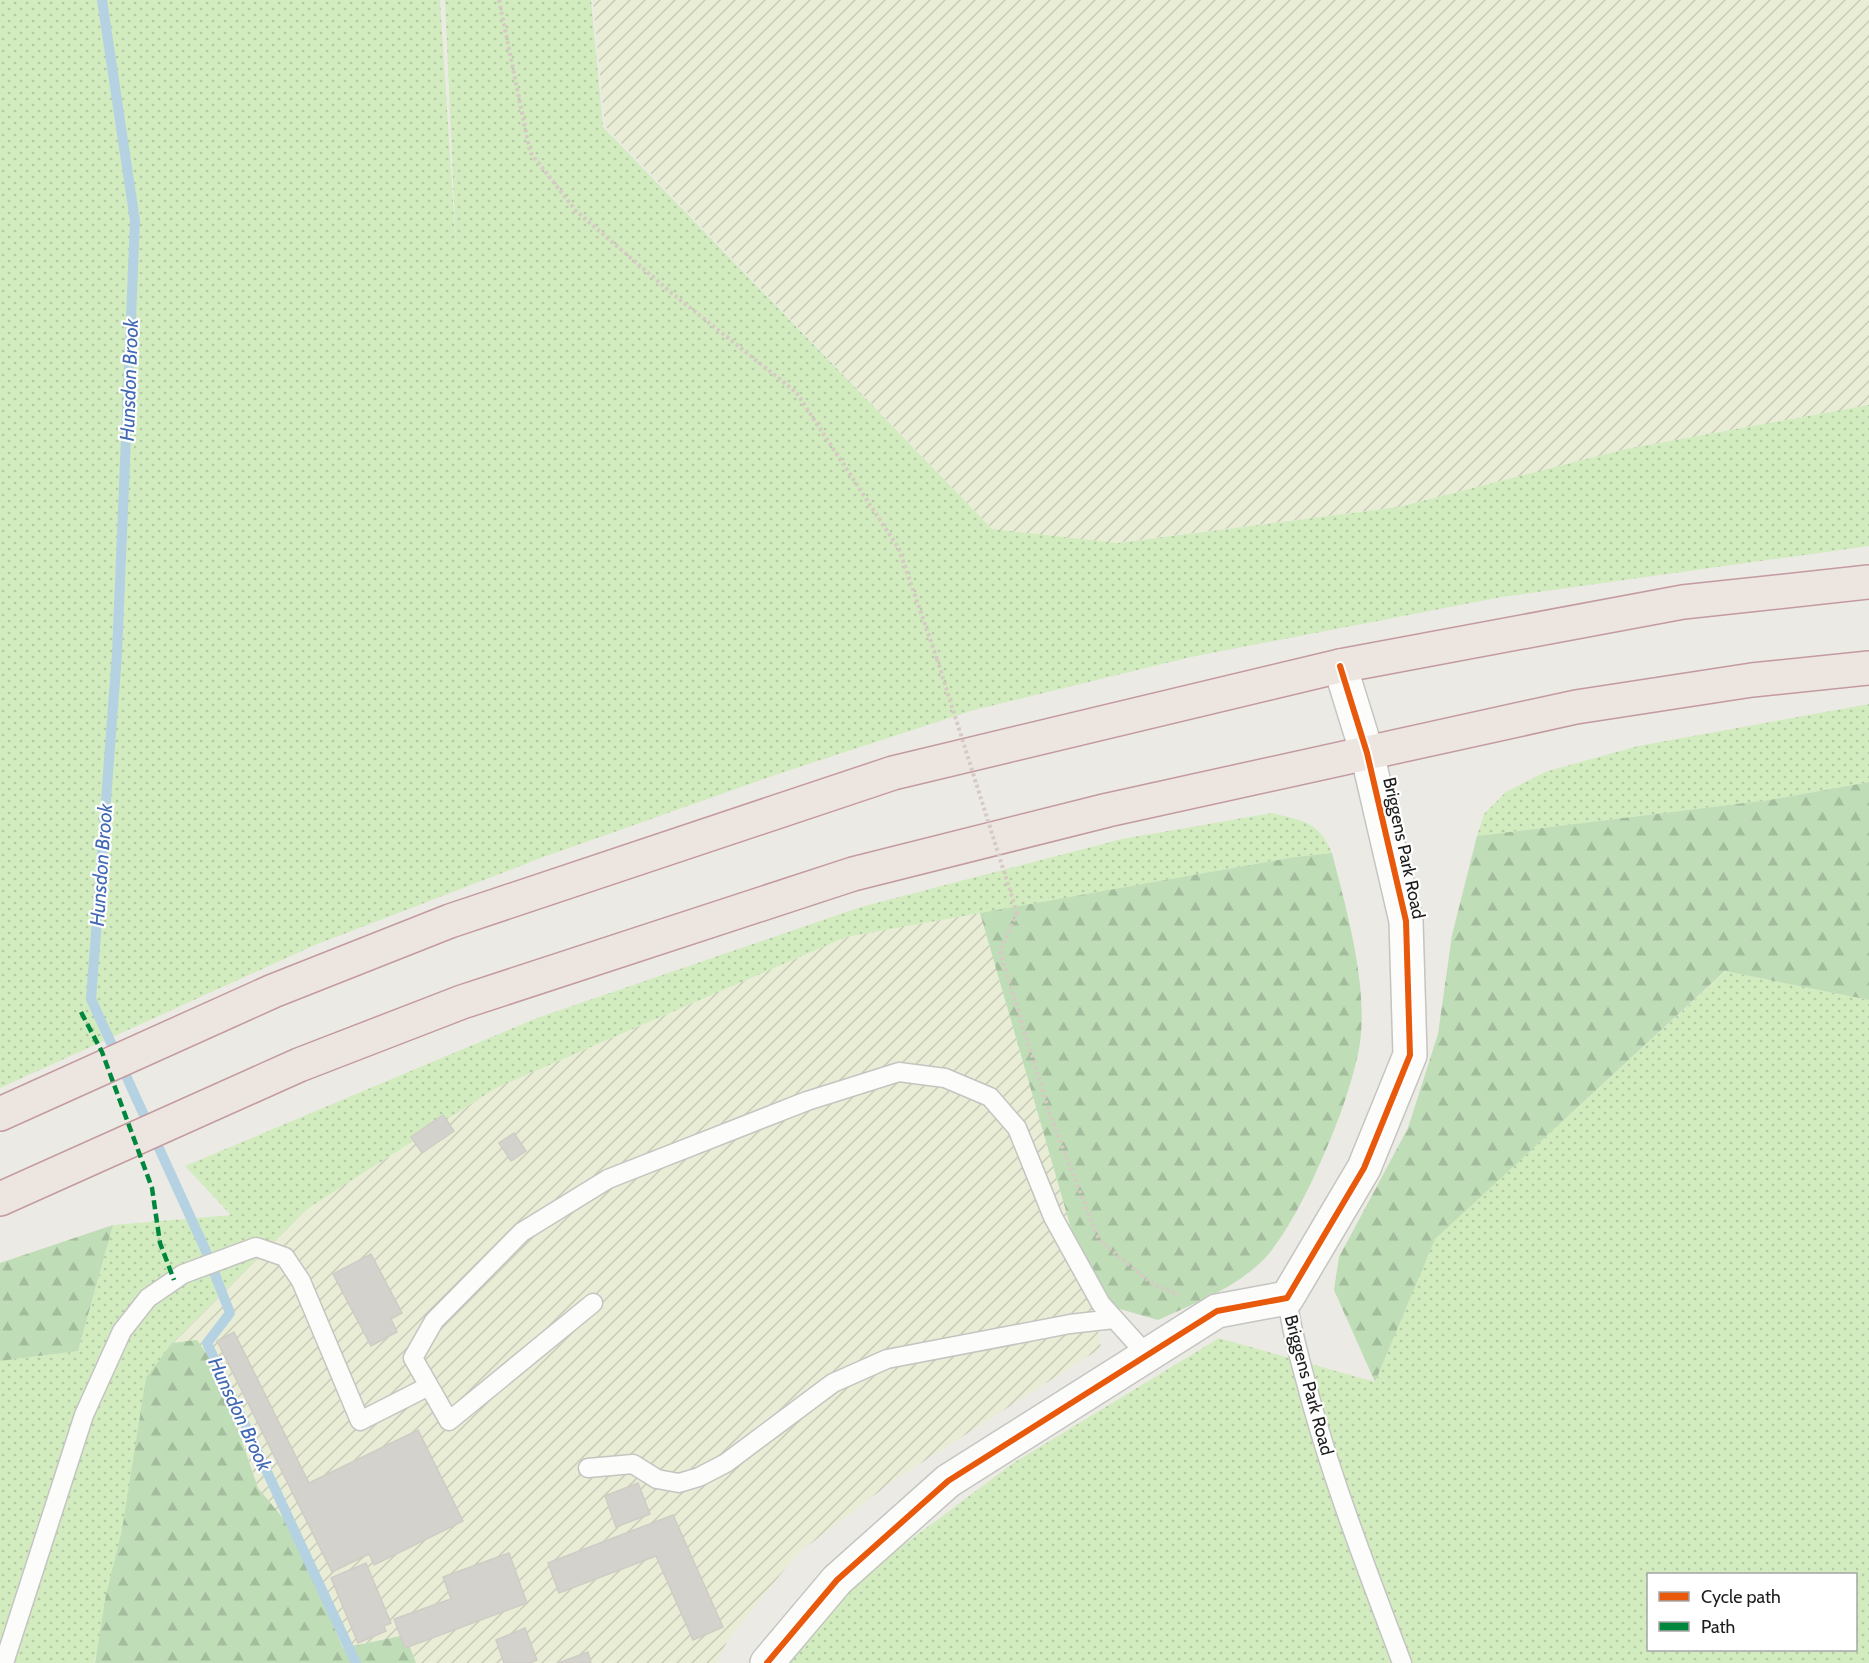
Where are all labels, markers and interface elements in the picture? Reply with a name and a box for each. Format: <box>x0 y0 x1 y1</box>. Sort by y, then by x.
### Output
water label: Hunsdon Brook <box>115 317 143 442</box>
street label: Briggens Park Road <box>1378 775 1430 921</box>
water label: Hunsdon Brook <box>85 801 117 927</box>
street label: Briggens Park Road <box>1280 1312 1338 1458</box>
water label: Hunsdon Brook <box>203 1353 277 1476</box>
legend <box>1647 1573 1857 1651</box>
text: Cycle path <box>1701 1586 1781 1608</box>
text: Path <box>1701 1616 1735 1638</box>

